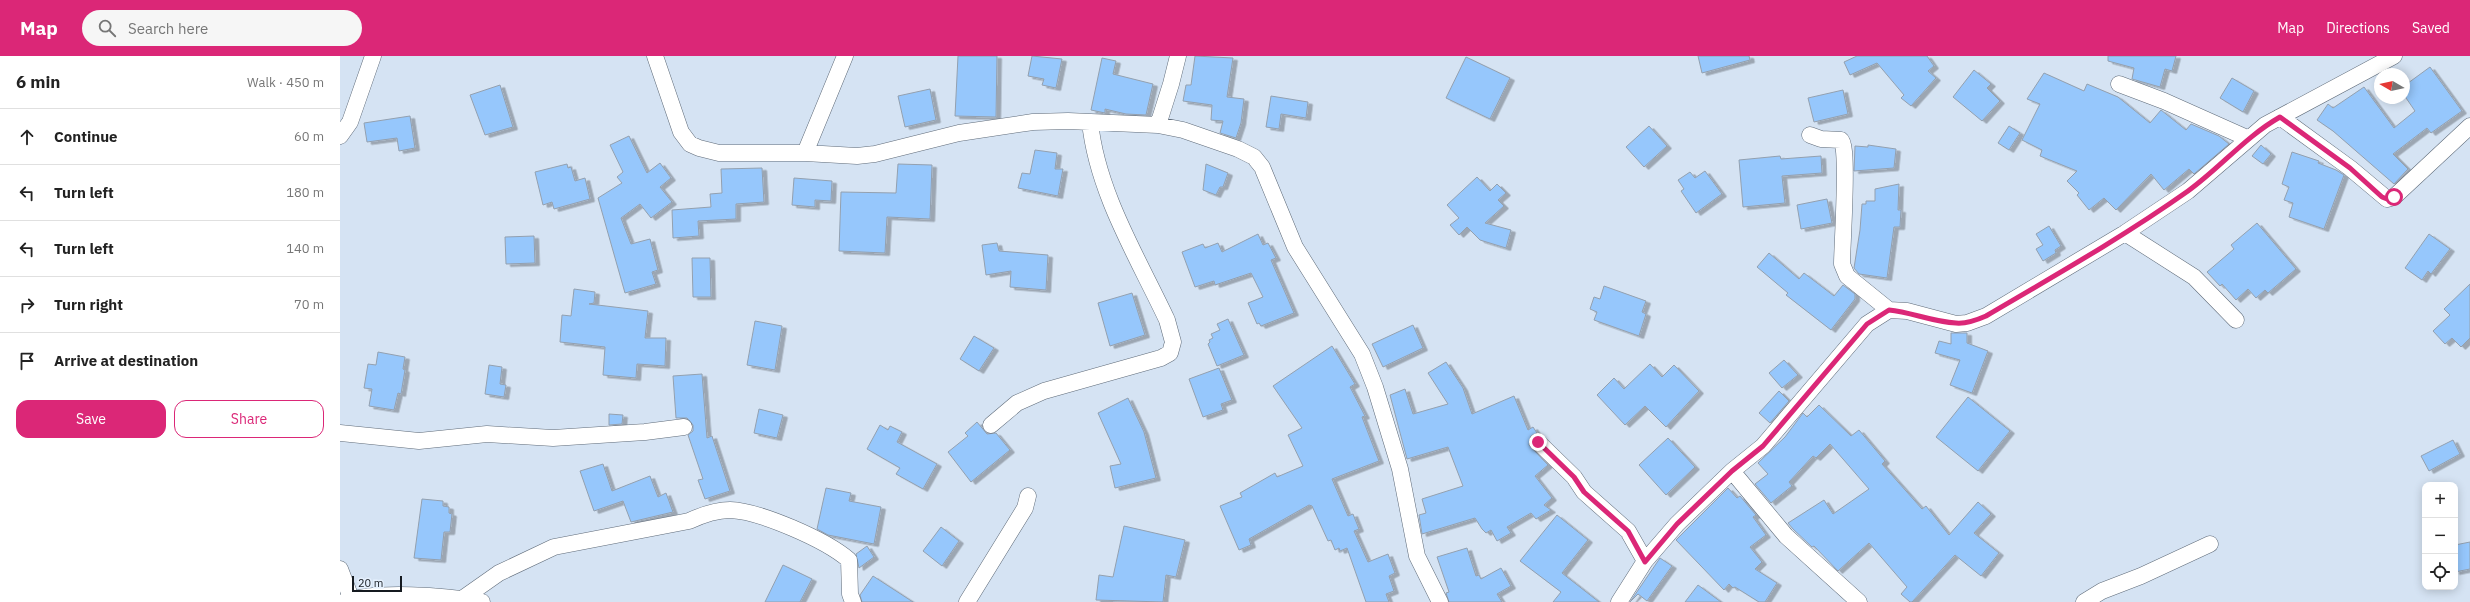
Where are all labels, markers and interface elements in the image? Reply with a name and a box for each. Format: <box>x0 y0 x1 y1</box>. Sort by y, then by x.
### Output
search box <box>82 10 362 46</box>
text: Map <box>20 16 58 40</box>
icon: search <box>96 17 118 39</box>
text: Search here <box>128 19 208 38</box>
text: Map <box>2277 19 2304 37</box>
text: Directions <box>2326 19 2390 37</box>
text: Saved <box>2412 19 2450 37</box>
north arrow <box>2374 68 2410 104</box>
text: 6 min <box>16 71 60 93</box>
text: Walk · 450 m <box>247 74 324 91</box>
icon: ahead <box>16 126 38 148</box>
text: Continue <box>54 127 118 146</box>
text: 60 m <box>294 128 324 145</box>
icon: left <box>16 182 38 204</box>
text: Turn left <box>54 183 114 202</box>
text: 180 m <box>286 184 324 201</box>
route start <box>2385 188 2403 206</box>
icon: left <box>16 238 38 260</box>
text: Turn left <box>54 239 114 258</box>
text: 140 m <box>286 240 324 257</box>
icon: right <box>16 294 38 316</box>
text: Turn right <box>54 295 123 314</box>
text: 70 m <box>294 296 324 313</box>
icon: arrive <box>16 350 38 372</box>
text: Arrive at destination <box>54 351 198 370</box>
button: Save <box>16 400 166 438</box>
button: Share <box>174 400 324 438</box>
route end <box>1529 433 1547 451</box>
map controls <box>2422 482 2458 590</box>
button: + <box>2422 482 2458 518</box>
button: − <box>2422 518 2458 554</box>
button: locate <box>2422 554 2458 590</box>
scale bar <box>352 574 402 593</box>
text: 20 m <box>358 576 383 590</box>

